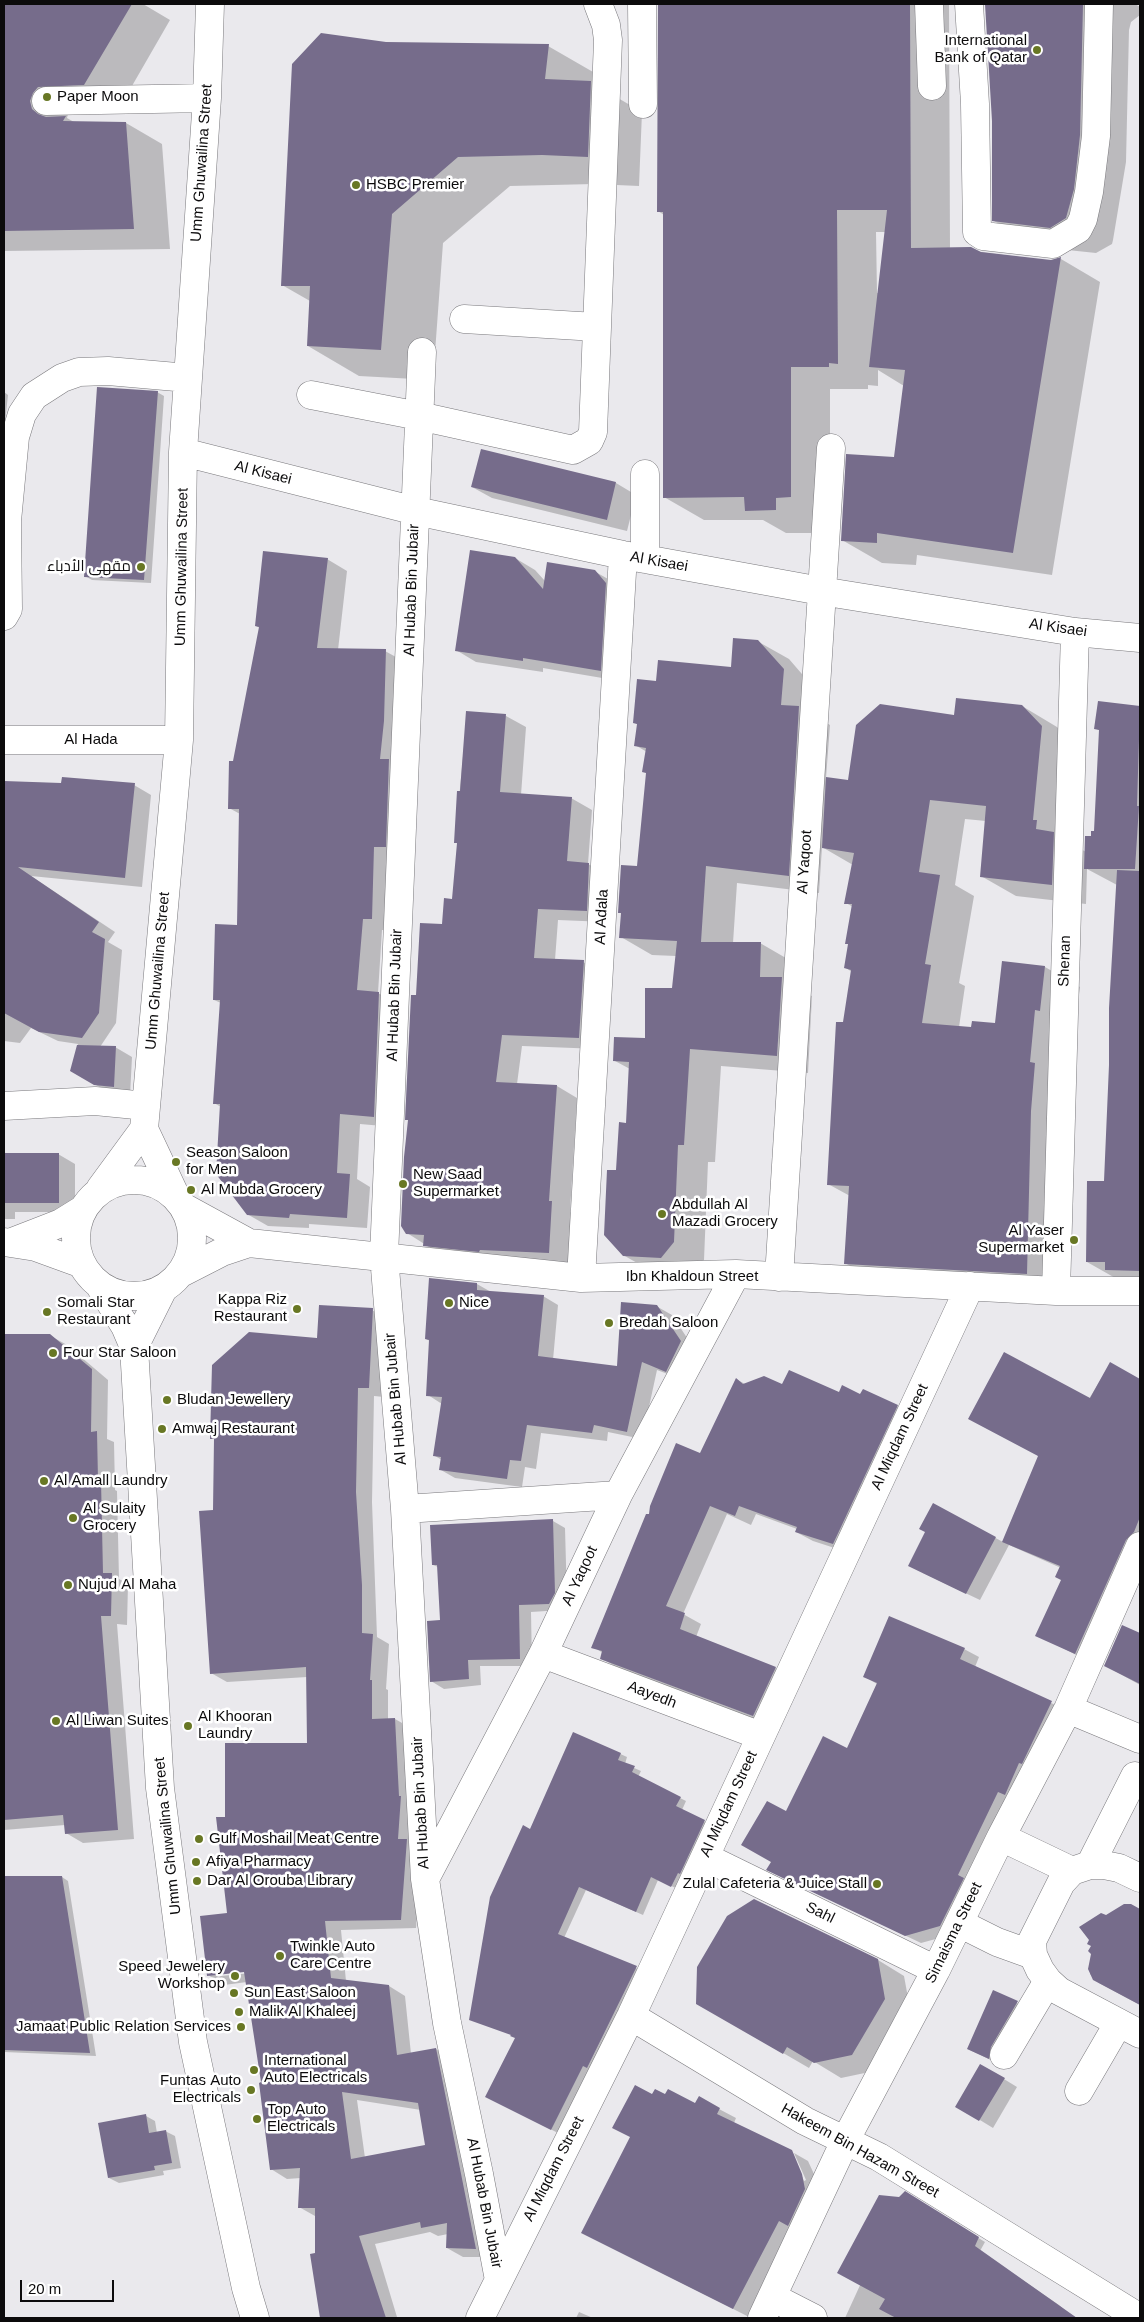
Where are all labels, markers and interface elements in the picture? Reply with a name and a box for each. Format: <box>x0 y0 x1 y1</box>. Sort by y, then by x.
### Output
place label: International Bank of Qatar <box>934 32 1027 67</box>
marker: International Bank of Qatar <box>1031 44 1043 56</box>
street label: Umm Ghuwailina Street <box>187 83 217 243</box>
place label: Paper Moon <box>57 88 139 106</box>
marker: Paper Moon <box>41 91 53 103</box>
place label: HSBC Premier <box>366 176 464 194</box>
marker: HSBC Premier <box>350 179 362 191</box>
street label: Al Kisaei <box>233 457 293 489</box>
street label: Umm Ghuwailina Street <box>172 488 192 646</box>
street label: Al Hubab Bin Jubair <box>401 523 423 657</box>
street label: Al Kisaei <box>629 548 689 576</box>
place label: مقهى الأدباء <box>47 558 131 576</box>
marker: مقهى الأدباء <box>135 561 147 573</box>
street label: Al Kisaei <box>1028 615 1088 641</box>
street label: Al Hada <box>64 731 118 749</box>
street label: Al Yaqoot <box>794 829 816 895</box>
street label: Al Adala <box>592 889 612 945</box>
street label: Umm Ghuwailina Street <box>142 891 174 1051</box>
street label: Al Hubab Bin Jubair <box>384 928 406 1062</box>
street label: Shenan <box>1055 935 1075 987</box>
place label: Season Saloon for Men <box>186 1144 288 1179</box>
marker: Season Saloon for Men <box>170 1156 182 1168</box>
place label: New Saad Supermarket <box>413 1166 499 1201</box>
marker: New Saad Supermarket <box>397 1178 409 1190</box>
place label: Al Mubda Grocery <box>201 1181 322 1199</box>
marker: Al Mubda Grocery <box>185 1184 197 1196</box>
place label: Abdullah Al Mazadi Grocery <box>672 1196 778 1231</box>
marker: Abdullah Al Mazadi Grocery <box>656 1208 668 1220</box>
place label: Al Yaser Supermarket <box>978 1222 1064 1257</box>
marker: Al Yaser Supermarket <box>1068 1234 1080 1246</box>
street label: Ibn Khaldoun Street <box>626 1268 758 1286</box>
place label: Kappa Riz Restaurant <box>214 1291 287 1326</box>
place label: Somali Star Restaurant <box>57 1294 135 1329</box>
place label: Nice <box>459 1294 489 1312</box>
marker: Nice <box>443 1297 455 1309</box>
marker: Kappa Riz Restaurant <box>291 1303 303 1315</box>
marker: Somali Star Restaurant <box>41 1306 53 1318</box>
place label: Bredah Saloon <box>619 1314 718 1332</box>
marker: Bredah Saloon <box>603 1317 615 1329</box>
street label: Al Hubab Bin Jubair <box>381 1332 411 1466</box>
place label: Four Star Saloon <box>63 1344 176 1362</box>
marker: Four Star Saloon <box>47 1347 59 1359</box>
street label: Al Miqdam Street <box>868 1381 932 1493</box>
place label: Bludan Jewellery <box>177 1391 290 1409</box>
marker: Bludan Jewellery <box>161 1394 173 1406</box>
place label: Amwaj Restaurant <box>172 1420 295 1438</box>
marker: Amwaj Restaurant <box>156 1423 168 1435</box>
place label: Al Amall Laundry <box>54 1472 167 1490</box>
marker: Al Amall Laundry <box>38 1475 50 1487</box>
place label: Al Sulaity Grocery <box>83 1500 146 1535</box>
marker: Al Sulaity Grocery <box>67 1512 79 1524</box>
street label: Al Yaqoot <box>558 1543 602 1609</box>
place label: Nujud Al Maha <box>78 1576 176 1594</box>
marker: Nujud Al Maha <box>62 1579 74 1591</box>
street label: Aayedh <box>625 1677 679 1713</box>
place label: Al Khooran Laundry <box>198 1708 272 1743</box>
place label: Al Liwan Suites <box>66 1712 169 1730</box>
marker: Al Liwan Suites <box>50 1715 62 1727</box>
marker: Al Khooran Laundry <box>182 1720 194 1732</box>
street label: Al Hubab Bin Jubair <box>409 1736 433 1870</box>
street label: Al Miqdam Street <box>697 1748 761 1860</box>
street label: Umm Ghuwailina Street <box>151 1756 185 1916</box>
place label: Gulf Moshail Meat Centre <box>209 1830 379 1848</box>
marker: Gulf Moshail Meat Centre <box>193 1833 205 1845</box>
place label: Afiya Pharmacy <box>206 1853 311 1871</box>
marker: Afiya Pharmacy <box>190 1856 202 1868</box>
place label: Dar Al Orouba Library <box>207 1872 353 1890</box>
marker: Dar Al Orouba Library <box>191 1875 203 1887</box>
place label: Zulal Cafeteria & Juice Stall <box>683 1875 867 1893</box>
marker: Zulal Cafeteria & Juice Stall <box>871 1878 883 1890</box>
street label: Simaisma Street <box>922 1880 986 1986</box>
street label: Sahl <box>803 1898 837 1928</box>
place label: Twinkle Auto Care Centre <box>290 1938 375 1973</box>
marker: Twinkle Auto Care Centre <box>274 1950 286 1962</box>
place label: Speed Jewelery Workshop <box>118 1958 225 1993</box>
marker: Speed Jewelery Workshop <box>229 1970 241 1982</box>
place label: Sun East Saloon <box>244 1984 356 2002</box>
marker: Sun East Saloon <box>228 1987 240 1999</box>
place label: Malik Al Khaleej <box>249 2003 356 2021</box>
marker: Malik Al Khaleej <box>233 2006 245 2018</box>
place label: Jamaat Public Relation Services <box>16 2018 231 2036</box>
marker: Jamaat Public Relation Services <box>235 2021 247 2033</box>
place label: International Auto Electricals <box>264 2052 367 2087</box>
marker: International Auto Electricals <box>248 2064 260 2076</box>
place label: Funtas Auto Electricals <box>160 2072 241 2107</box>
marker: Funtas Auto Electricals <box>245 2084 257 2096</box>
street label: Hakeem Bin Hazam Street <box>778 2100 942 2202</box>
place label: Top Auto Electricals <box>267 2101 335 2136</box>
marker: Top Auto Electricals <box>251 2113 263 2125</box>
street label: Al Miqdam Street <box>520 2114 588 2224</box>
street label: Al Hubab Bin Jubair <box>463 2136 505 2270</box>
scale bar <box>22 2270 116 2302</box>
text: 20 m <box>28 2280 61 2297</box>

